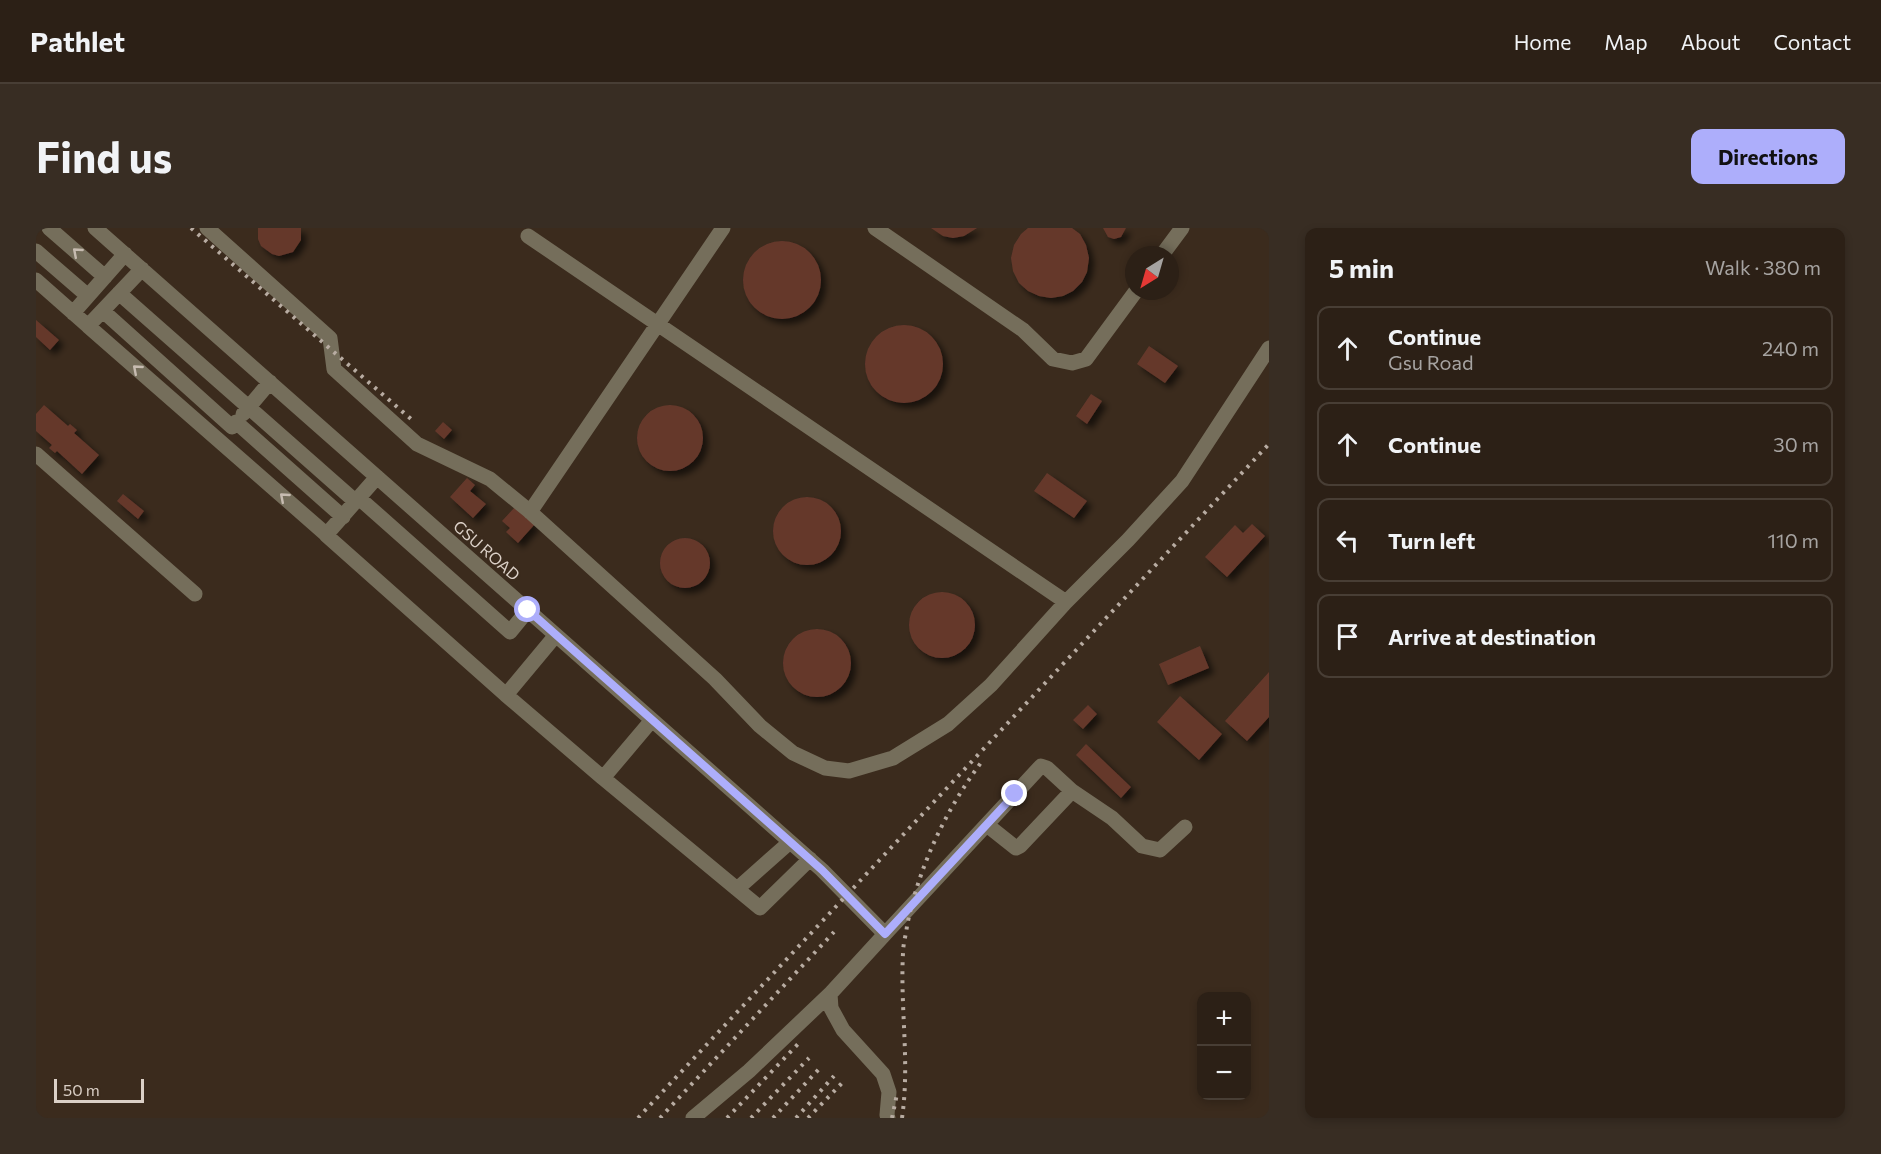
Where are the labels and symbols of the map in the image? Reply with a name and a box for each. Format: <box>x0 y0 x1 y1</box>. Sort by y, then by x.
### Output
north arrow <box>1125 246 1179 300</box>
one-way arrow <box>73 249 84 260</box>
one-way arrow <box>133 365 144 376</box>
one-way arrow <box>280 493 290 504</box>
street label: GSU ROAD <box>450 516 524 584</box>
route start <box>514 596 540 622</box>
route end <box>1001 780 1027 806</box>
scale bar <box>54 1076 144 1104</box>

